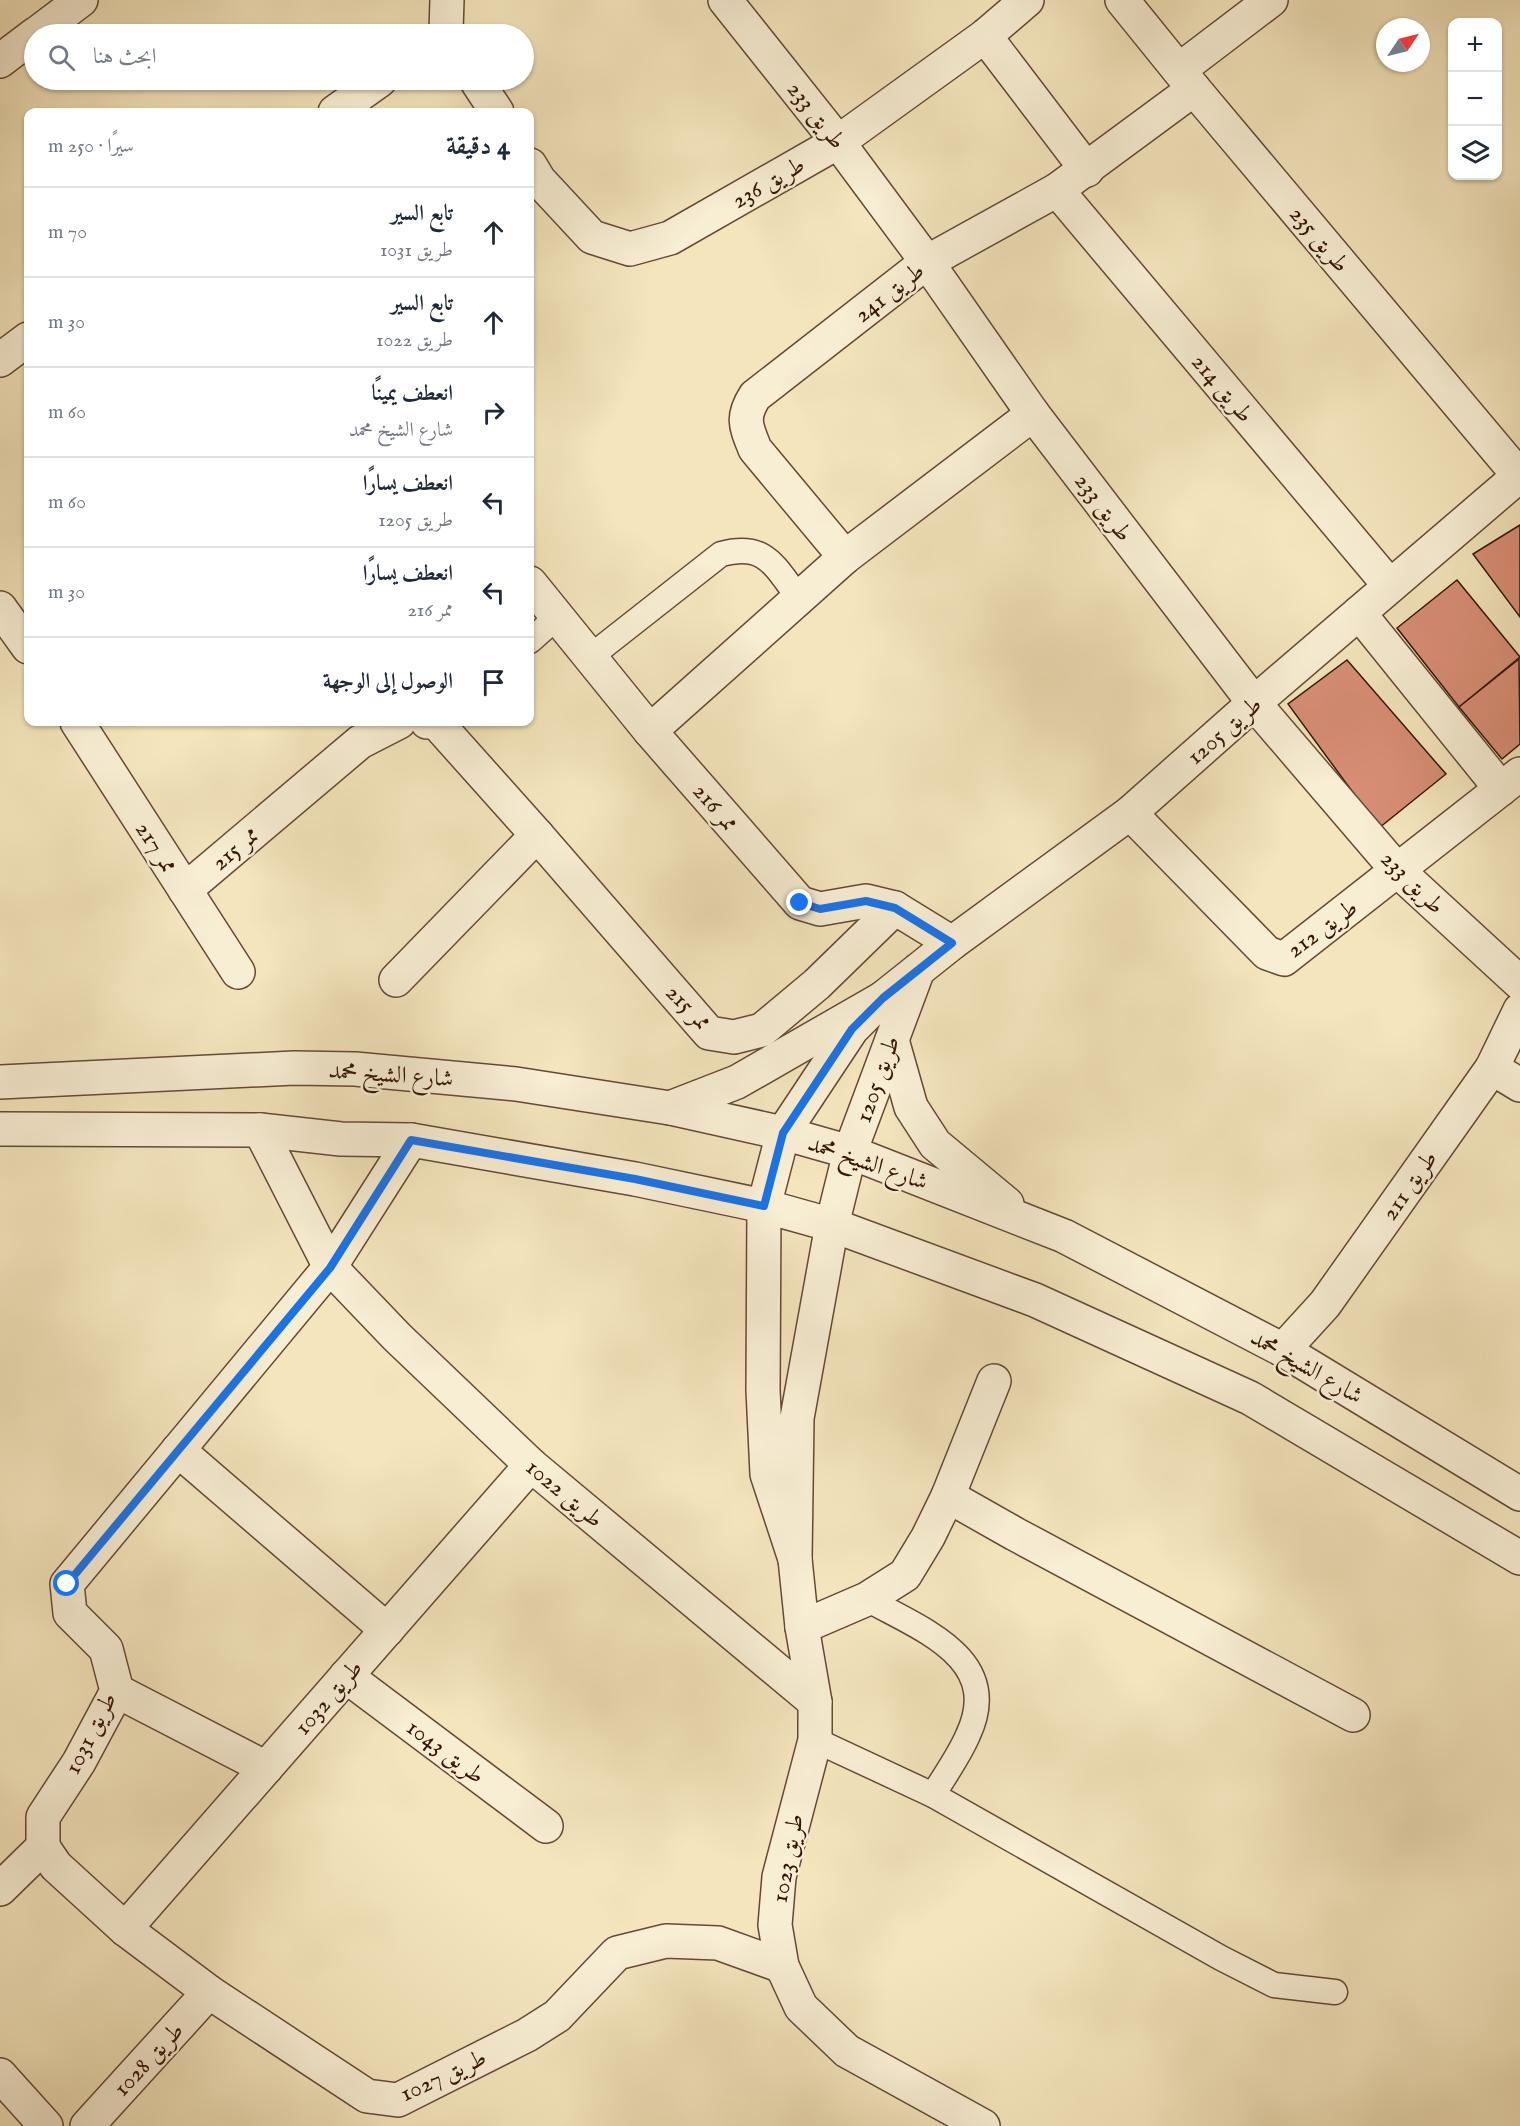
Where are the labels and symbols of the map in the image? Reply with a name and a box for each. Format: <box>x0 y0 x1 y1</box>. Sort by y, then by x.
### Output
north arrow <box>1376 18 1430 72</box>
street label: طريق 233 <box>779 76 852 156</box>
street label: طريق 236 <box>727 150 811 217</box>
street label: طريق 235 <box>1282 200 1356 280</box>
street label: طريق 241 <box>848 256 931 330</box>
street label: طريق 214 <box>1184 348 1260 430</box>
street label: طريق 233 <box>1067 467 1139 549</box>
street label: طريق 1205 <box>1181 690 1269 772</box>
street label: ممر 216 <box>685 777 744 839</box>
street label: ممر 217 <box>128 816 184 880</box>
street label: ممر 215 <box>206 820 266 878</box>
street label: طريق 233 <box>1373 844 1451 922</box>
route end <box>786 889 812 915</box>
street label: طريق 212 <box>1281 893 1365 965</box>
street label: ممر 215 <box>658 978 718 1038</box>
street label: طريق 1205 <box>848 1032 908 1127</box>
street label: شارع الشيخ محمد <box>327 1056 454 1099</box>
street label: شارع الشيخ محمد <box>802 1128 932 1202</box>
street label: طريق 211 <box>1375 1145 1445 1227</box>
street label: شارع الشيخ محمد <box>1242 1323 1368 1415</box>
street label: طريق 1022 <box>519 1453 609 1536</box>
route start <box>53 1570 79 1596</box>
street label: طريق 1032 <box>288 1654 370 1742</box>
street label: طريق 1031 <box>58 1688 125 1780</box>
street label: طريق 1043 <box>400 1713 491 1792</box>
street label: طريق 1023 <box>765 1811 812 1905</box>
street label: طريق 1028 <box>107 2016 191 2104</box>
street label: طريق 1027 <box>395 2043 492 2110</box>

